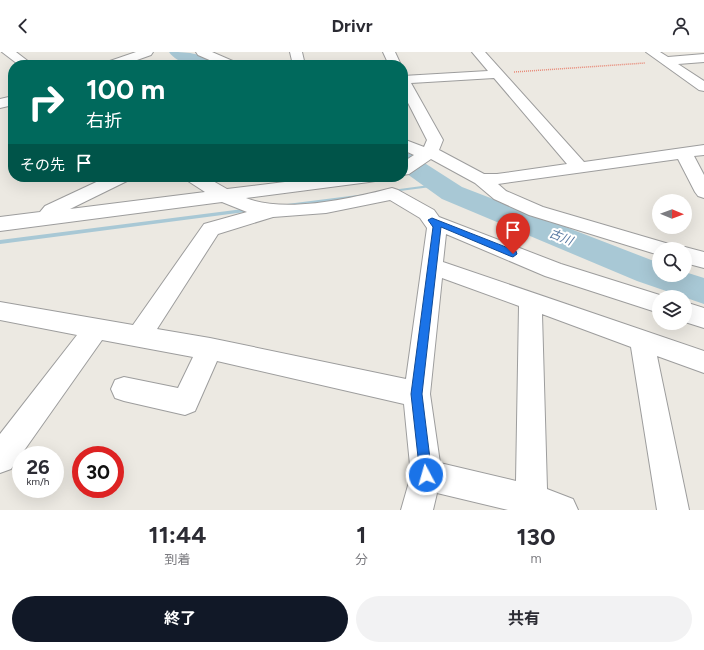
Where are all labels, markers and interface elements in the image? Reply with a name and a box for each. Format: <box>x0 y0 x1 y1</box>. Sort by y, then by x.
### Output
icon: back <box>12 15 34 37</box>
text: Drivr <box>332 15 372 37</box>
icon: person <box>670 15 692 37</box>
text: 100 m <box>86 72 165 106</box>
icon: right <box>20 76 72 128</box>
text: 右折 <box>86 110 122 132</box>
icon: arrive <box>73 152 95 174</box>
text: その先 <box>20 156 65 174</box>
north arrow <box>652 194 692 234</box>
map controls <box>652 194 692 330</box>
pin <box>496 213 530 254</box>
icon: arrive <box>502 219 524 241</box>
water label: 古川 <box>547 226 577 249</box>
button: search <box>652 242 692 282</box>
button: layers <box>652 290 692 330</box>
speed limit sign: 30 <box>72 446 124 498</box>
position arrow <box>405 454 447 496</box>
text: 26 <box>26 455 50 479</box>
text: km/h <box>27 475 49 488</box>
text: 11:44 <box>149 520 206 549</box>
text: 1 <box>356 520 366 549</box>
text: 130 <box>516 522 555 551</box>
text: m <box>530 551 541 566</box>
text: 到着 <box>164 552 190 567</box>
text: 分 <box>355 552 368 567</box>
button: 終了 <box>12 596 348 642</box>
button: 共有 <box>356 596 692 642</box>

